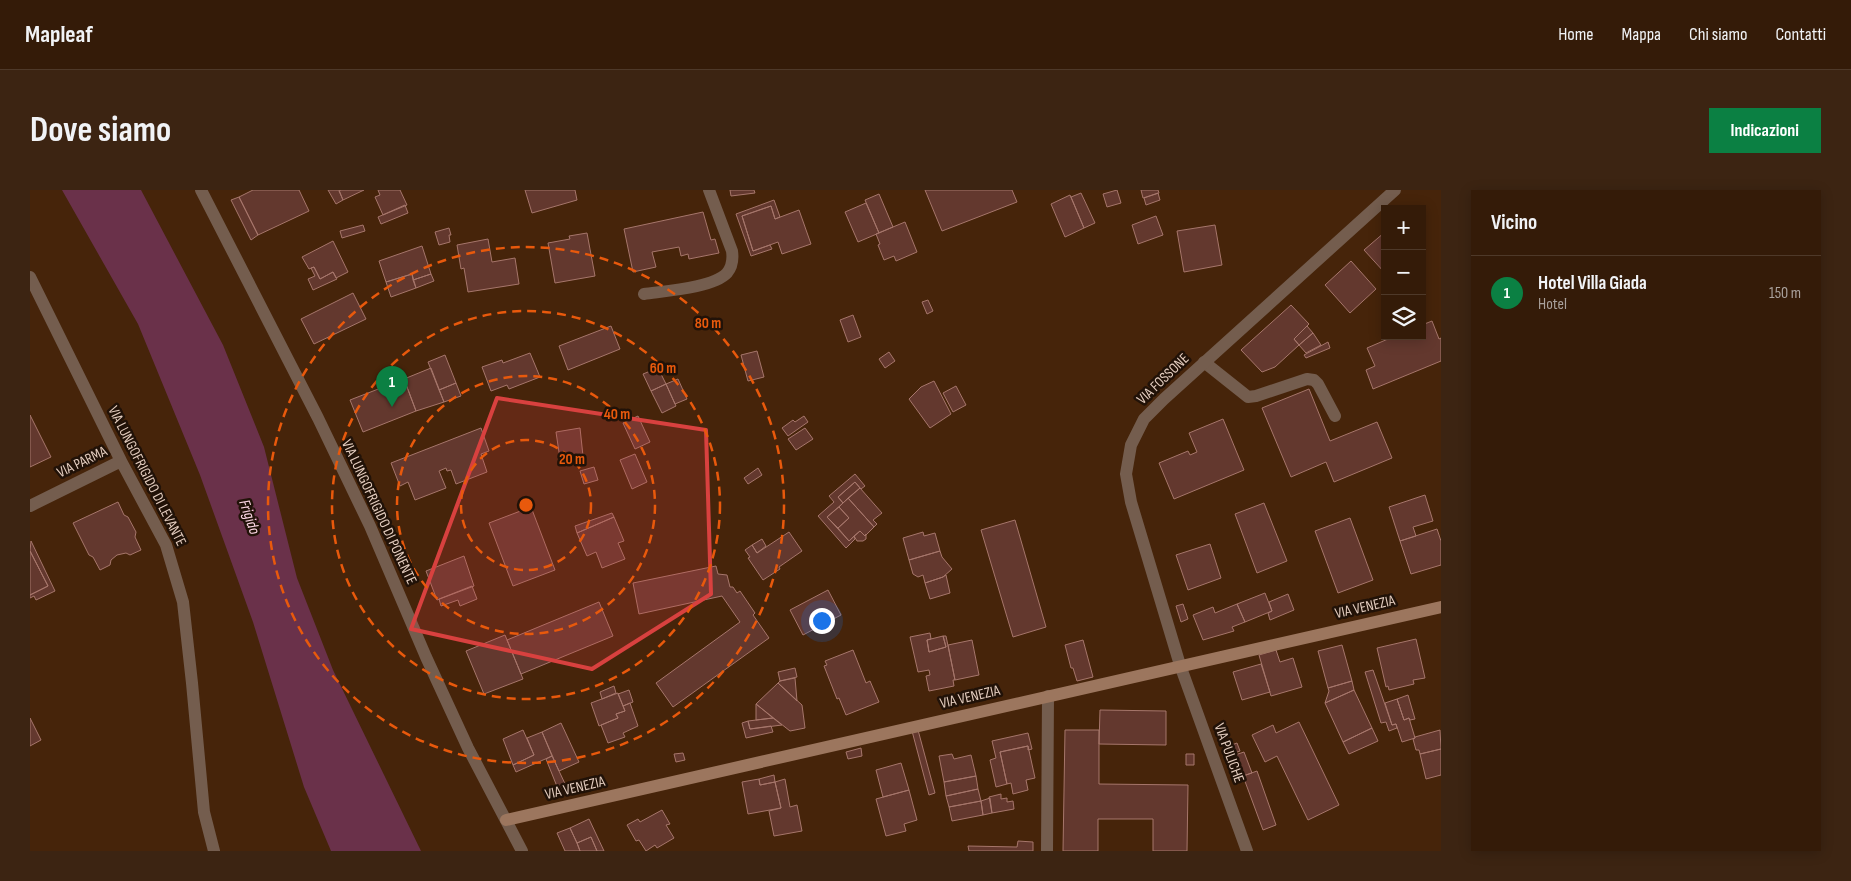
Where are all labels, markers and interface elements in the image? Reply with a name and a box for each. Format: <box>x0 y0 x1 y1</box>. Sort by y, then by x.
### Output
text: Mapleaf <box>25 20 93 49</box>
text: Home <box>1558 24 1594 45</box>
text: Mappa <box>1622 24 1661 45</box>
text: Chi siamo <box>1689 24 1747 45</box>
text: Contatti <box>1775 24 1826 45</box>
button: Indicazioni <box>1709 108 1821 153</box>
text: Dove siamo <box>30 109 171 152</box>
map controls <box>1381 205 1426 340</box>
button: + <box>1381 205 1426 250</box>
text: Vicino <box>1491 210 1537 235</box>
button: − <box>1381 250 1426 295</box>
text: Hotel Villa Giada <box>1538 272 1647 295</box>
text: 1 <box>1504 284 1510 303</box>
text: 150 m <box>1769 284 1801 303</box>
button: layers <box>1381 295 1426 340</box>
text: Hotel <box>1538 295 1567 314</box>
text: 80 m <box>695 314 721 333</box>
street label: VIA FOSSONE <box>1133 349 1193 409</box>
text: 60 m <box>650 359 676 378</box>
pin: 1 <box>376 366 408 407</box>
street label: VIA LUNGOFRIGIDO DI LEVANTE <box>103 403 191 549</box>
text: 40 m <box>604 405 630 424</box>
street label: VIA LUNGOFRIGIDO DI PONENTE <box>337 437 421 587</box>
street label: VIA PARMA <box>54 442 111 482</box>
text: 20 m <box>559 450 585 469</box>
centre of rings <box>517 496 535 514</box>
water label: Frigido <box>234 497 264 537</box>
street label: VIA VENEZIA <box>1333 591 1397 623</box>
your location <box>809 608 835 634</box>
street label: VIA VENEZIA <box>938 681 1002 713</box>
street label: VIA PULICHE <box>1209 721 1249 785</box>
street label: VIA VENEZIA <box>543 772 607 804</box>

